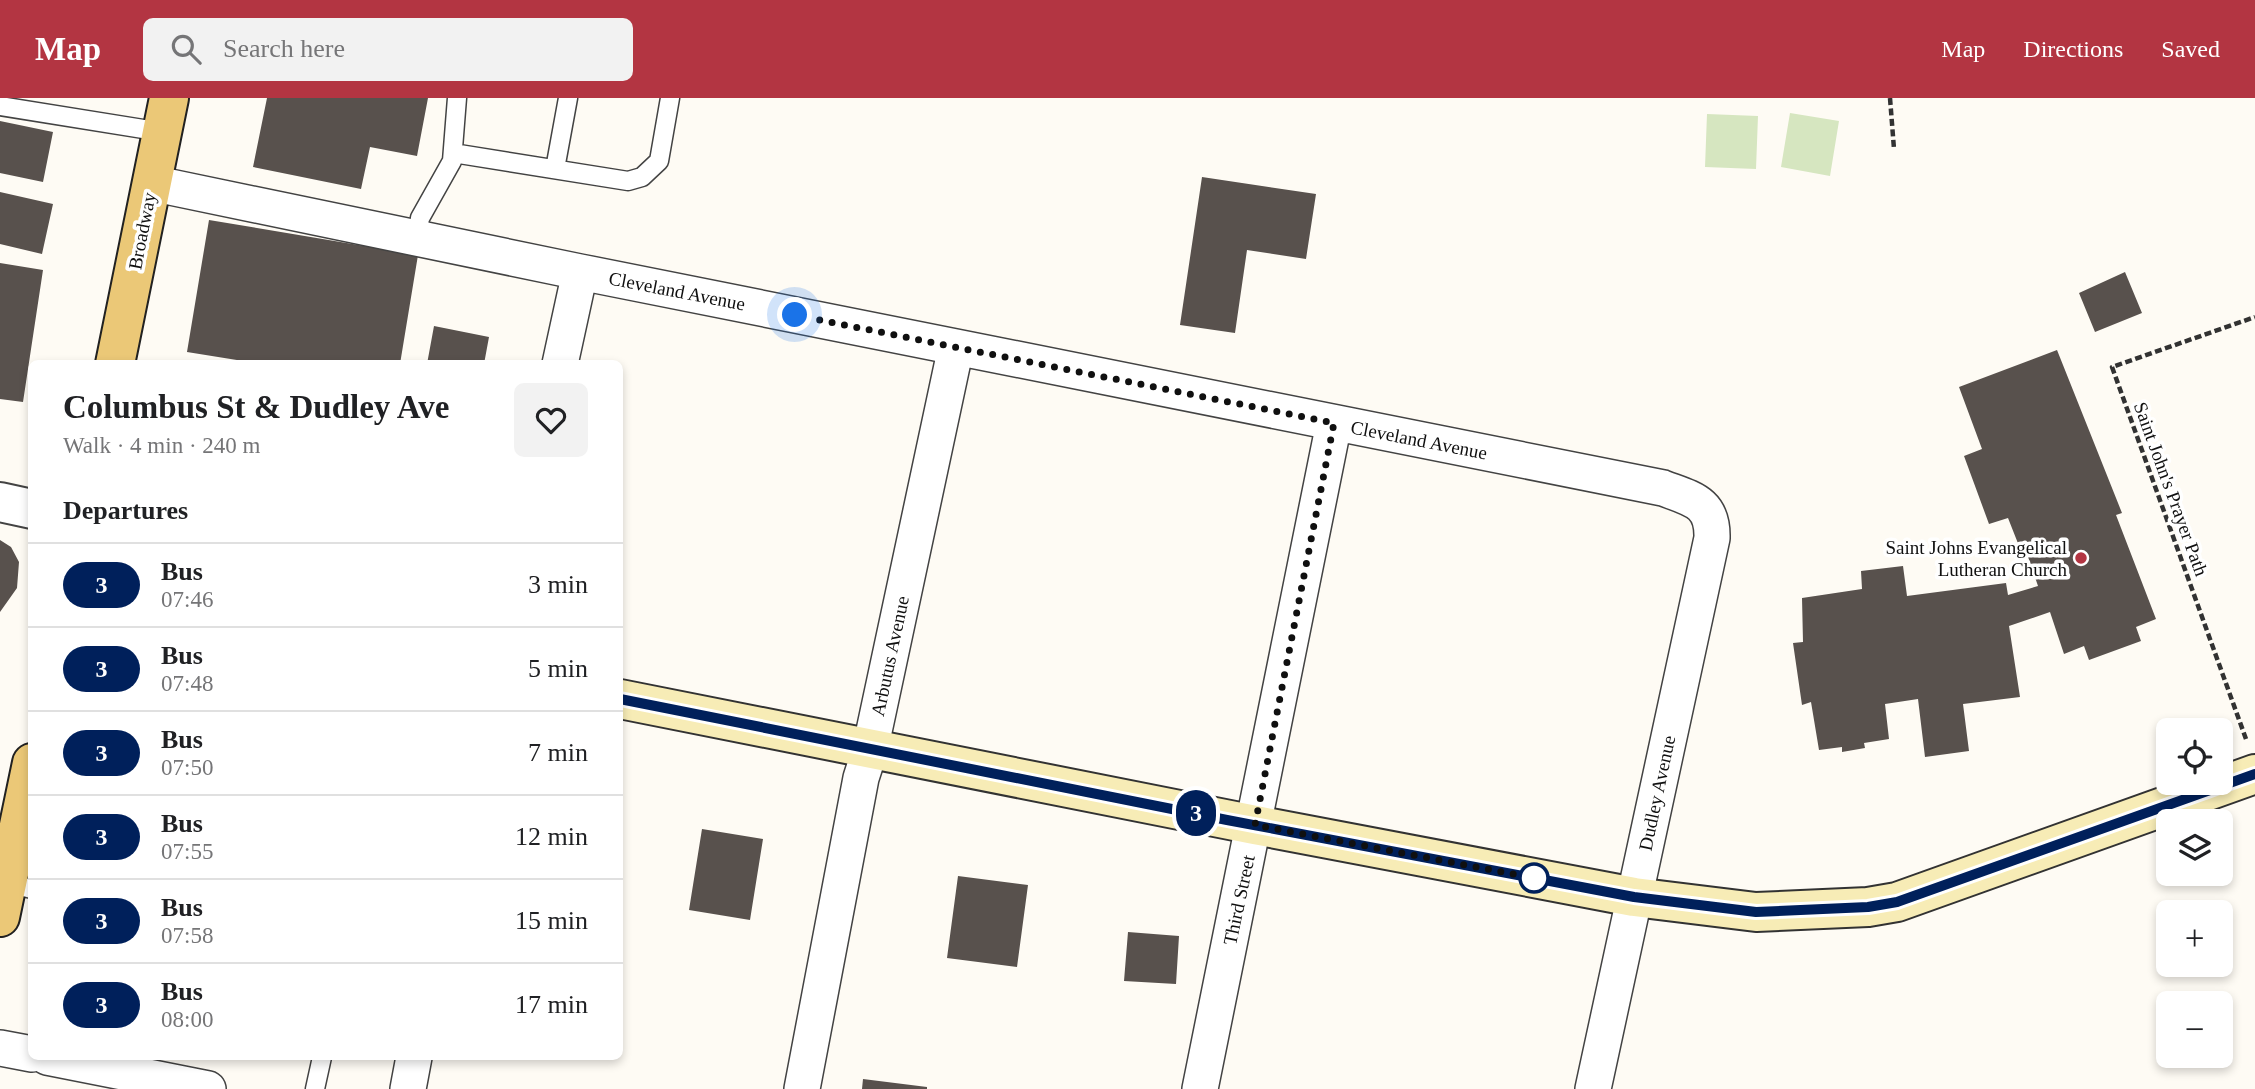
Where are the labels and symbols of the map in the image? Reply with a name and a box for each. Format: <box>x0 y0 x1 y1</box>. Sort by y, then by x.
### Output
street label: Broadway <box>124 190 160 271</box>
street label: Cleveland Avenue <box>607 267 747 315</box>
your location <box>777 297 812 332</box>
street label: Saint John's Prayer Path <box>2130 399 2212 579</box>
street label: Cleveland Avenue <box>1349 416 1489 464</box>
place label: Saint Johns Evangelical Lutheran Church <box>1885 537 2067 580</box>
marker: Saint Johns Evangelical Lutheran Church <box>2073 550 2089 566</box>
street label: Arbutus Avenue <box>867 594 913 718</box>
street label: Dudley Avenue <box>1635 733 1679 853</box>
line badge: 3 <box>1173 790 1219 836</box>
street label: Third Street <box>1219 852 1259 947</box>
unlabelled marker <box>1519 863 1549 893</box>

